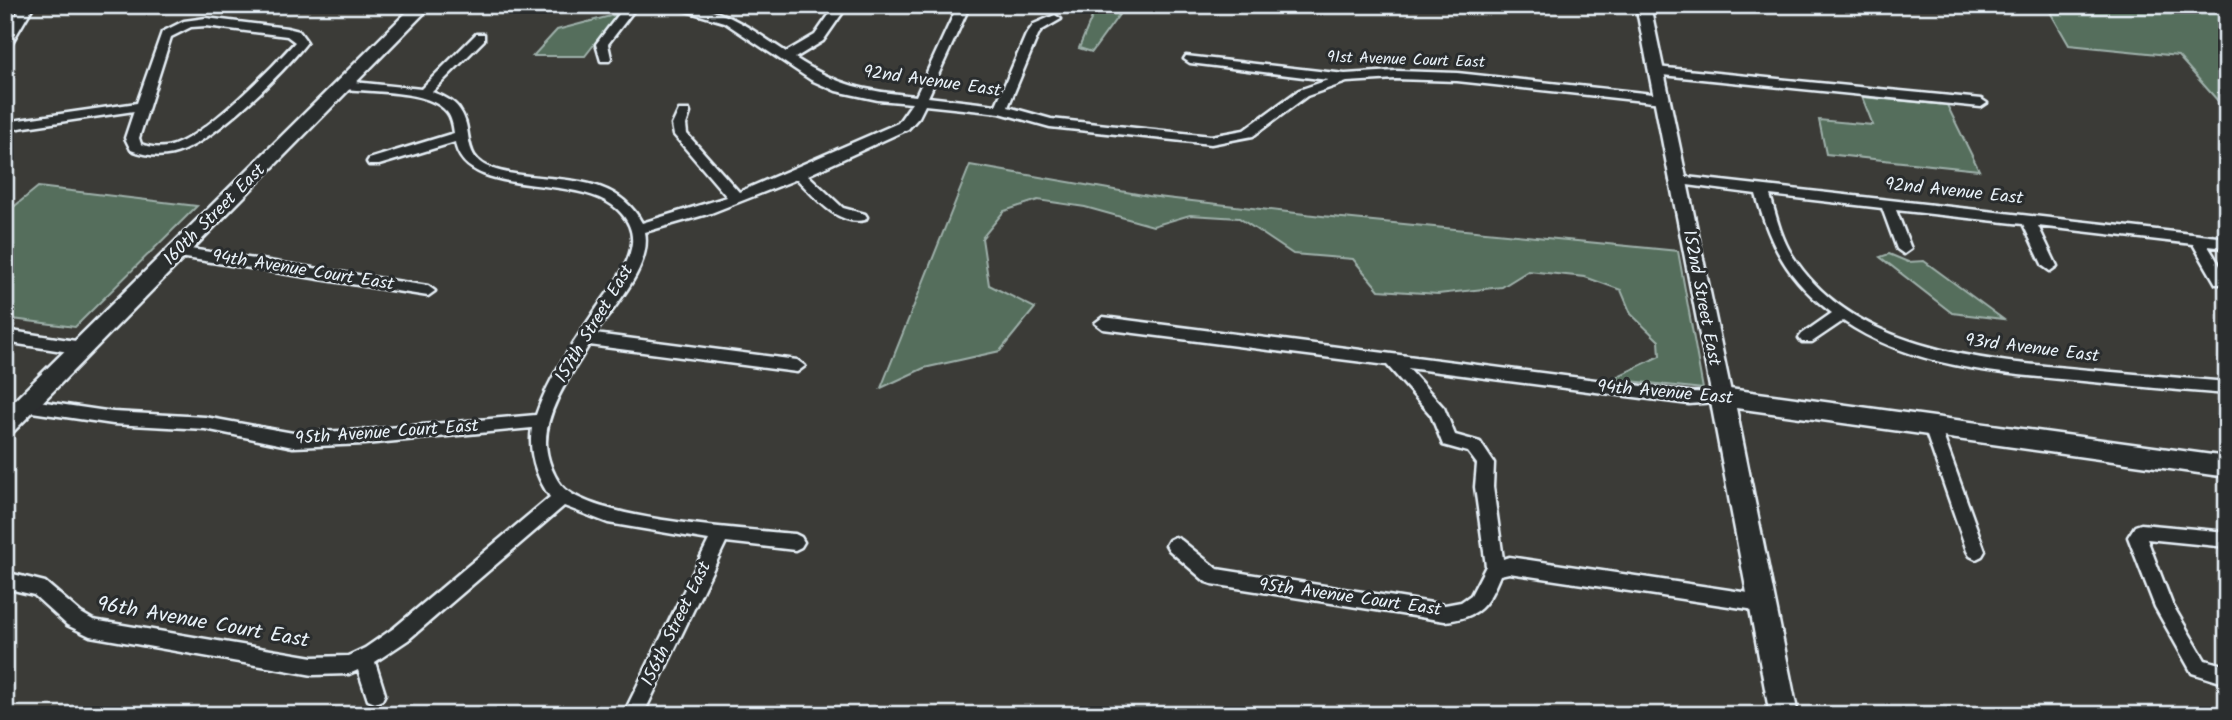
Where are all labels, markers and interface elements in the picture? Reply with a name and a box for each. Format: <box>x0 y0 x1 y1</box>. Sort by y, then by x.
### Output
street label: 91st Avenue Court East <box>1327 45 1486 75</box>
street label: 92nd Avenue East <box>861 58 1004 106</box>
street label: 160th Street East <box>157 156 274 273</box>
street label: 92nd Avenue East <box>1883 170 2026 214</box>
street label: 152nd Street East <box>1674 227 1729 370</box>
street label: 94th Avenue Court East <box>210 242 397 300</box>
street label: 157th Street East <box>548 258 642 389</box>
street label: 93rd Avenue East <box>1963 326 2102 372</box>
street label: 94th Avenue East <box>1596 373 1735 413</box>
street label: 95th Avenue Court East <box>294 412 481 454</box>
street label: 156th Street East <box>634 556 720 691</box>
street label: 95th Avenue Court East <box>1257 571 1444 625</box>
street label: 96th Avenue Court East <box>94 588 313 658</box>

